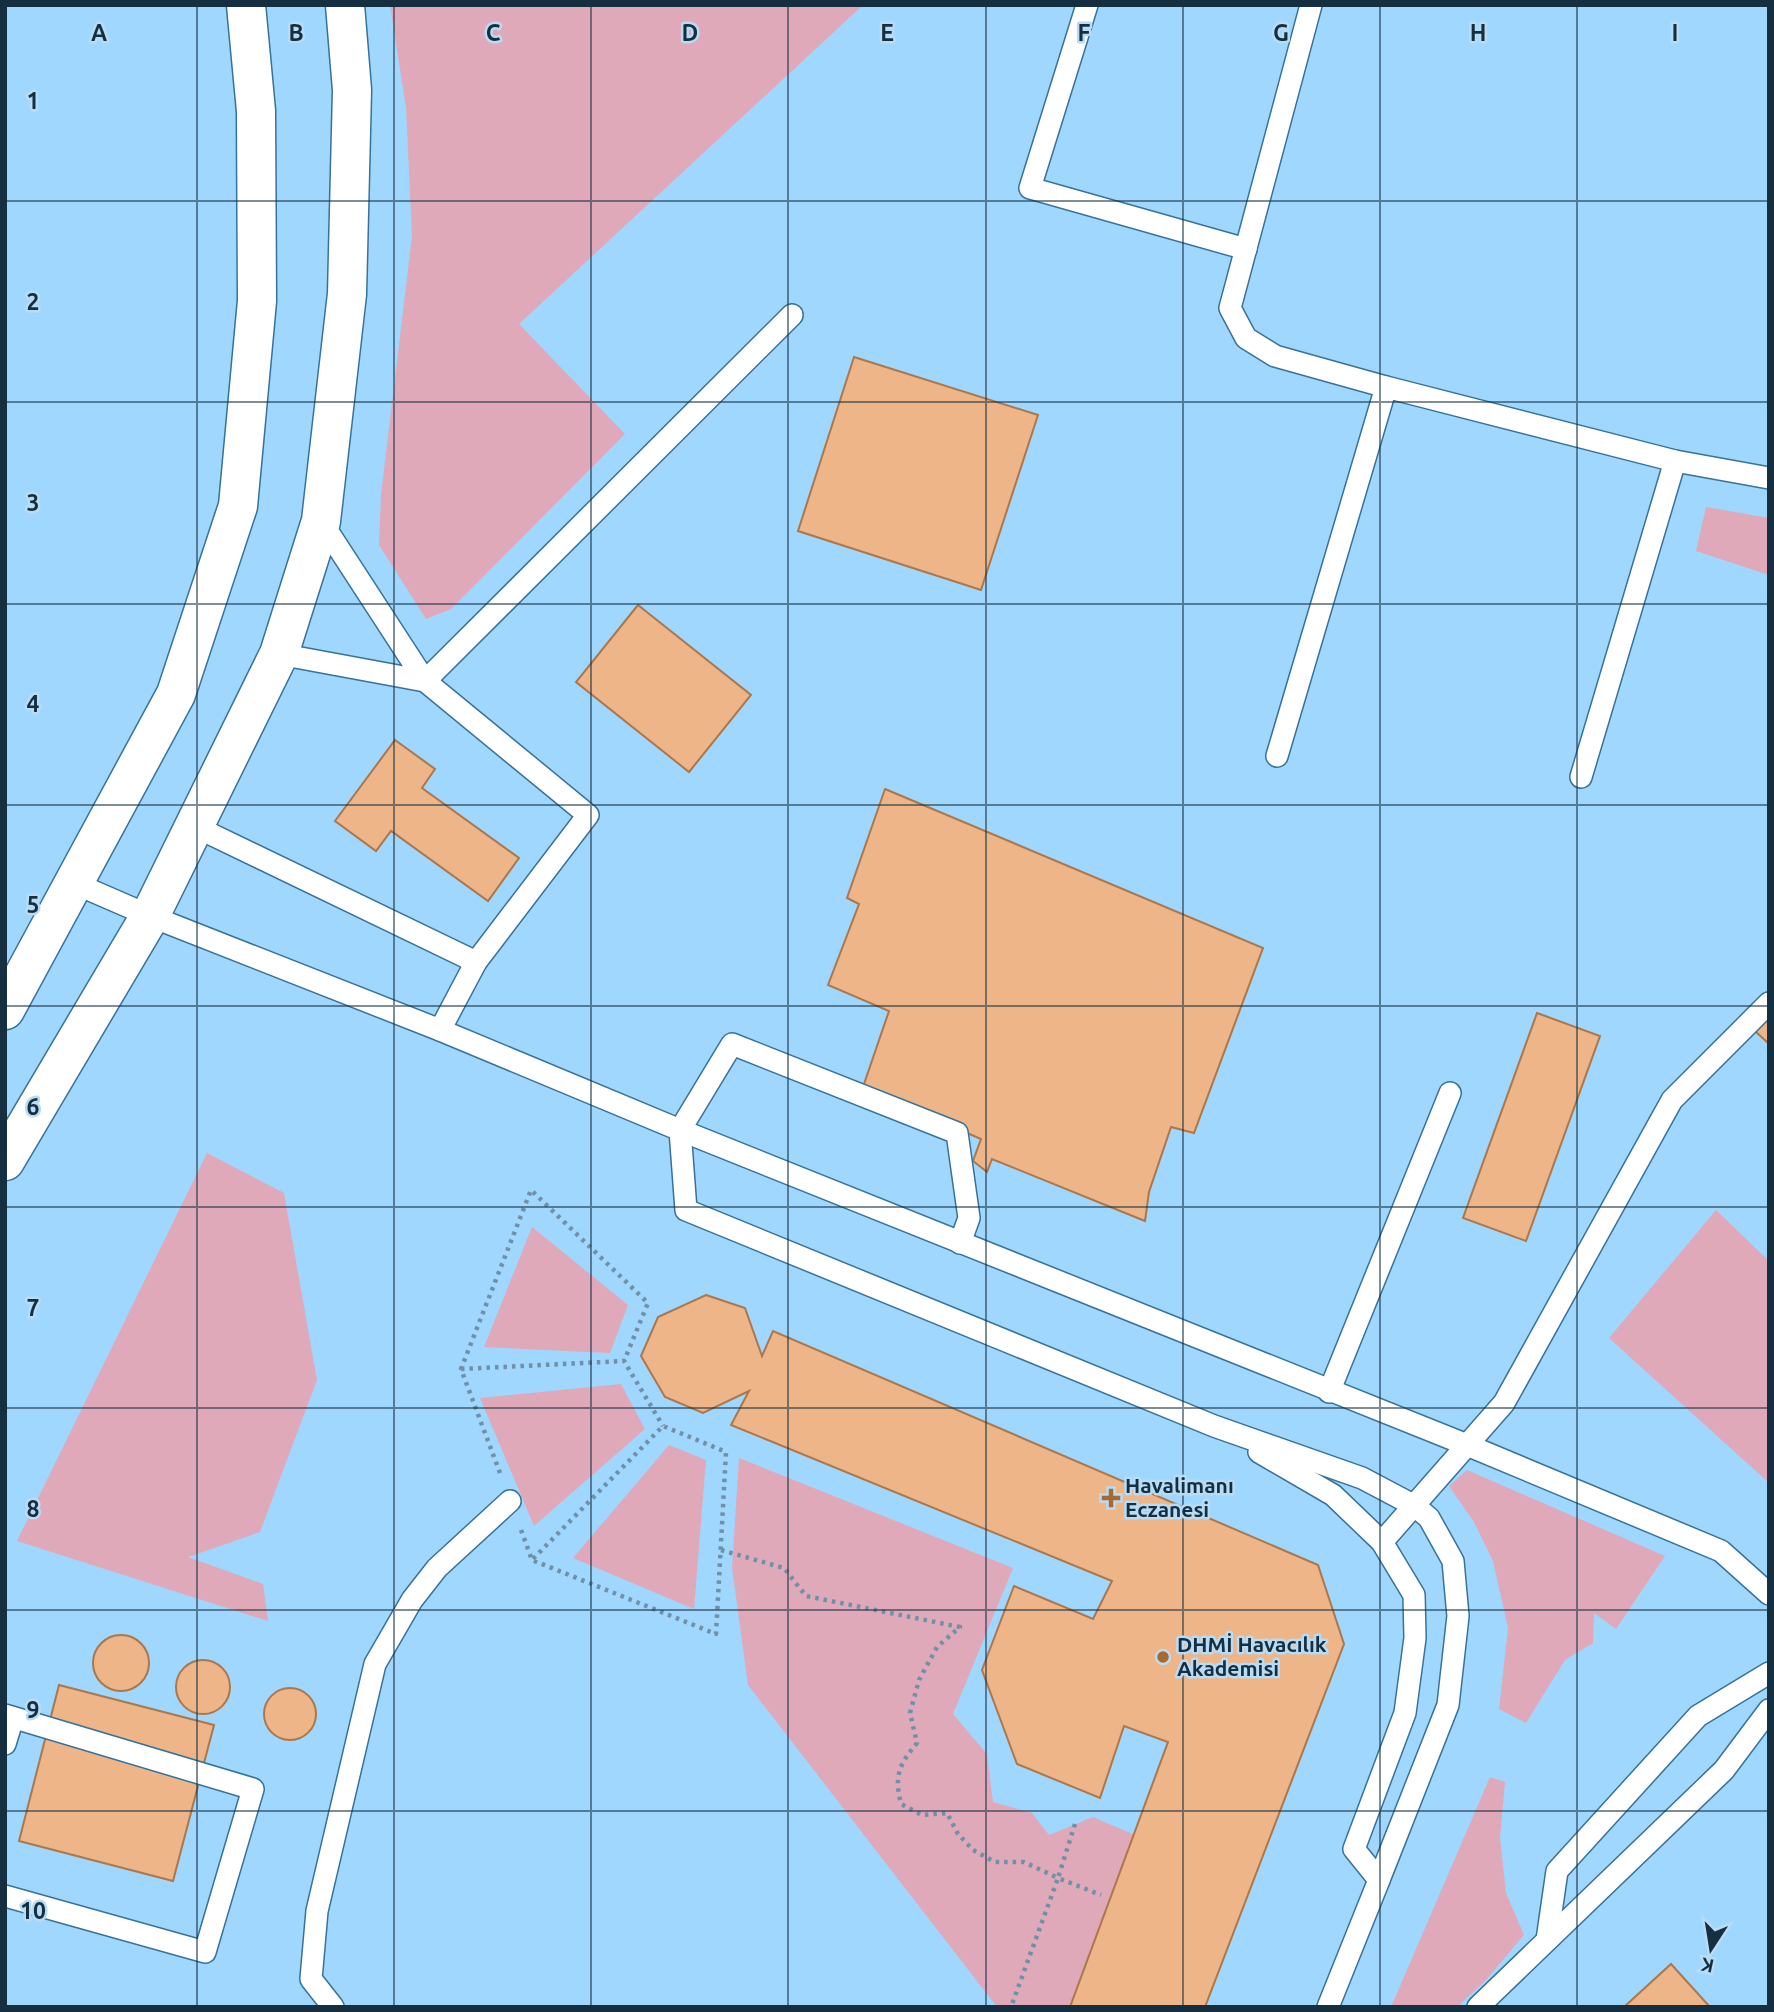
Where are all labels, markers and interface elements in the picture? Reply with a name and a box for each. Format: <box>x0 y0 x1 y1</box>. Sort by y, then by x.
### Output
text: A <box>91 20 107 45</box>
text: B <box>288 20 304 45</box>
text: C <box>486 20 501 45</box>
text: D <box>682 20 698 45</box>
text: E <box>880 20 894 45</box>
text: F <box>1078 20 1091 45</box>
text: G <box>1273 20 1289 45</box>
text: H <box>1470 20 1486 45</box>
text: I <box>1672 20 1678 45</box>
text: 1 <box>27 88 39 113</box>
text: 2 <box>27 289 39 314</box>
text: 3 <box>27 490 39 515</box>
text: 4 <box>27 691 40 716</box>
text: 5 <box>27 892 39 917</box>
text: 6 <box>27 1094 40 1119</box>
text: 7 <box>27 1295 39 1320</box>
place label: Havalimanı Eczanesi <box>1125 1473 1234 1521</box>
marker: Havalimanı Eczanesi <box>1103 1490 1119 1506</box>
text: 8 <box>27 1496 39 1521</box>
place label: DHMİ Havacılık Akademisi <box>1177 1632 1327 1680</box>
marker: DHMİ Havacılık Akademisi <box>1155 1649 1171 1665</box>
text: 9 <box>27 1697 39 1722</box>
text: 10 <box>20 1898 46 1923</box>
north arrow <box>1676 1914 1746 1984</box>
text: K <box>1699 1953 1716 1978</box>

